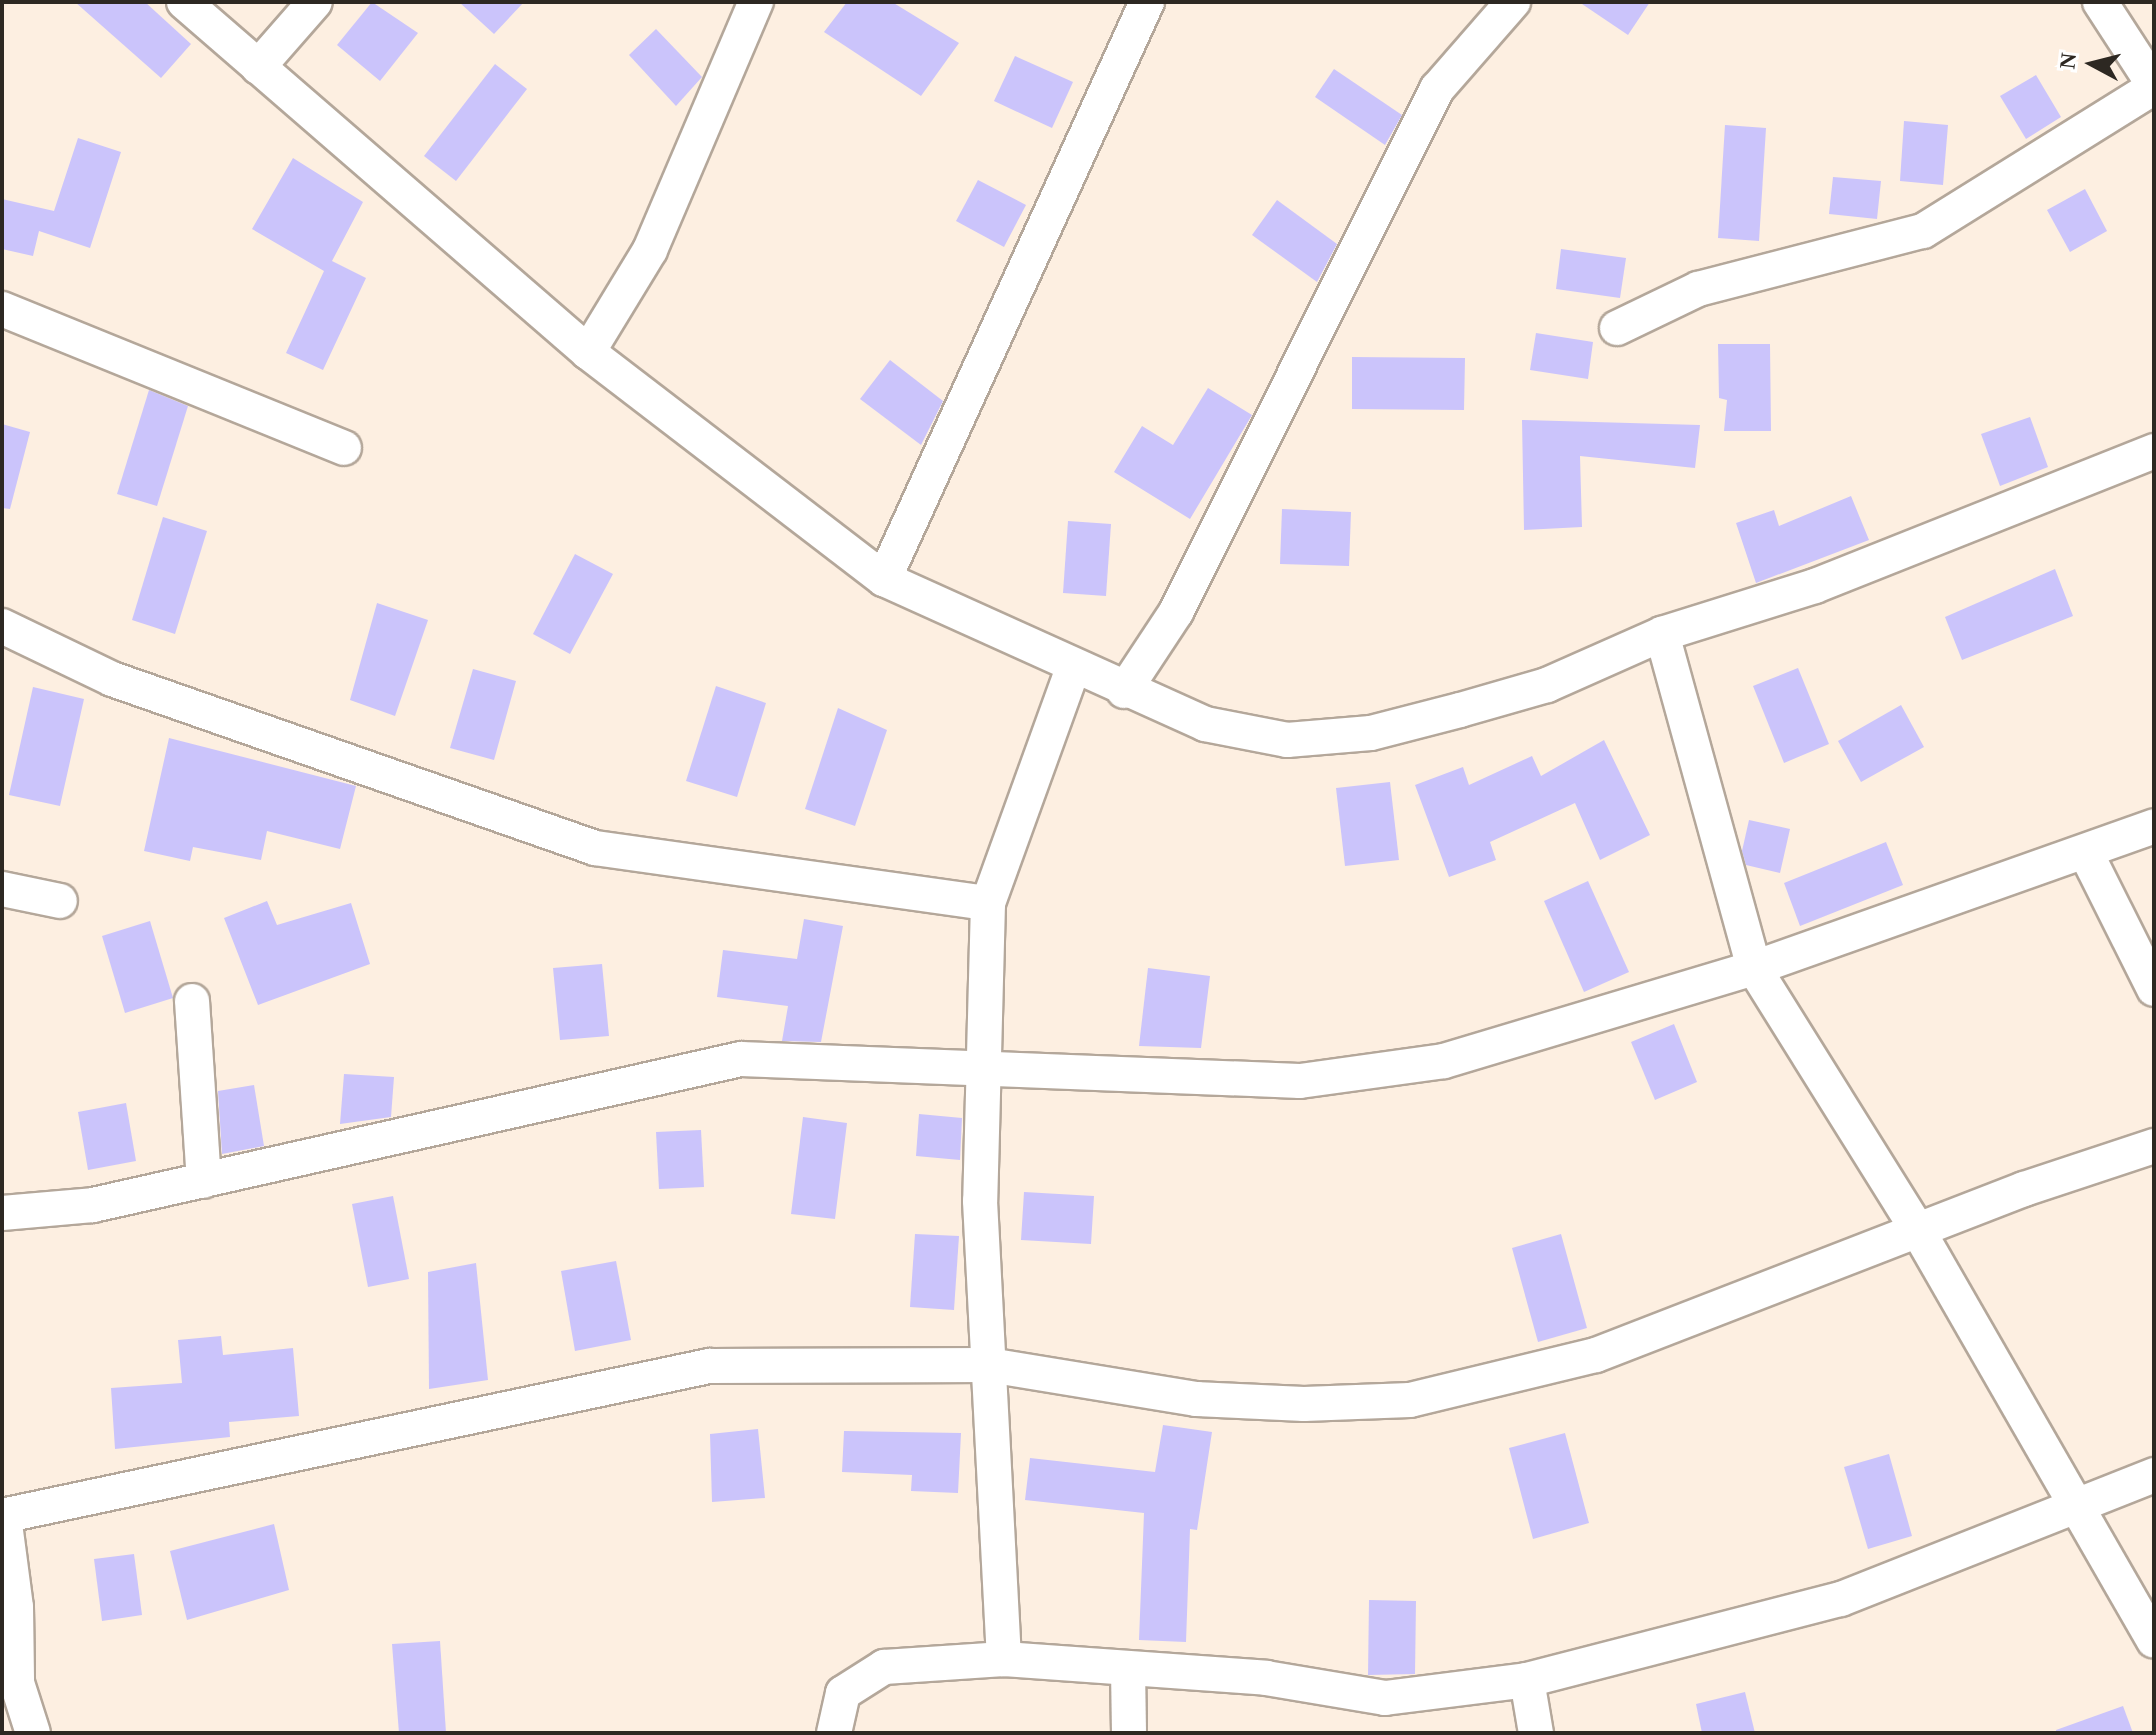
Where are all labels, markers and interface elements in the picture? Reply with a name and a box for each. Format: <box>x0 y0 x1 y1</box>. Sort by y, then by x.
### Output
north arrow <box>2052 24 2132 104</box>
text: N <box>2054 52 2081 70</box>

